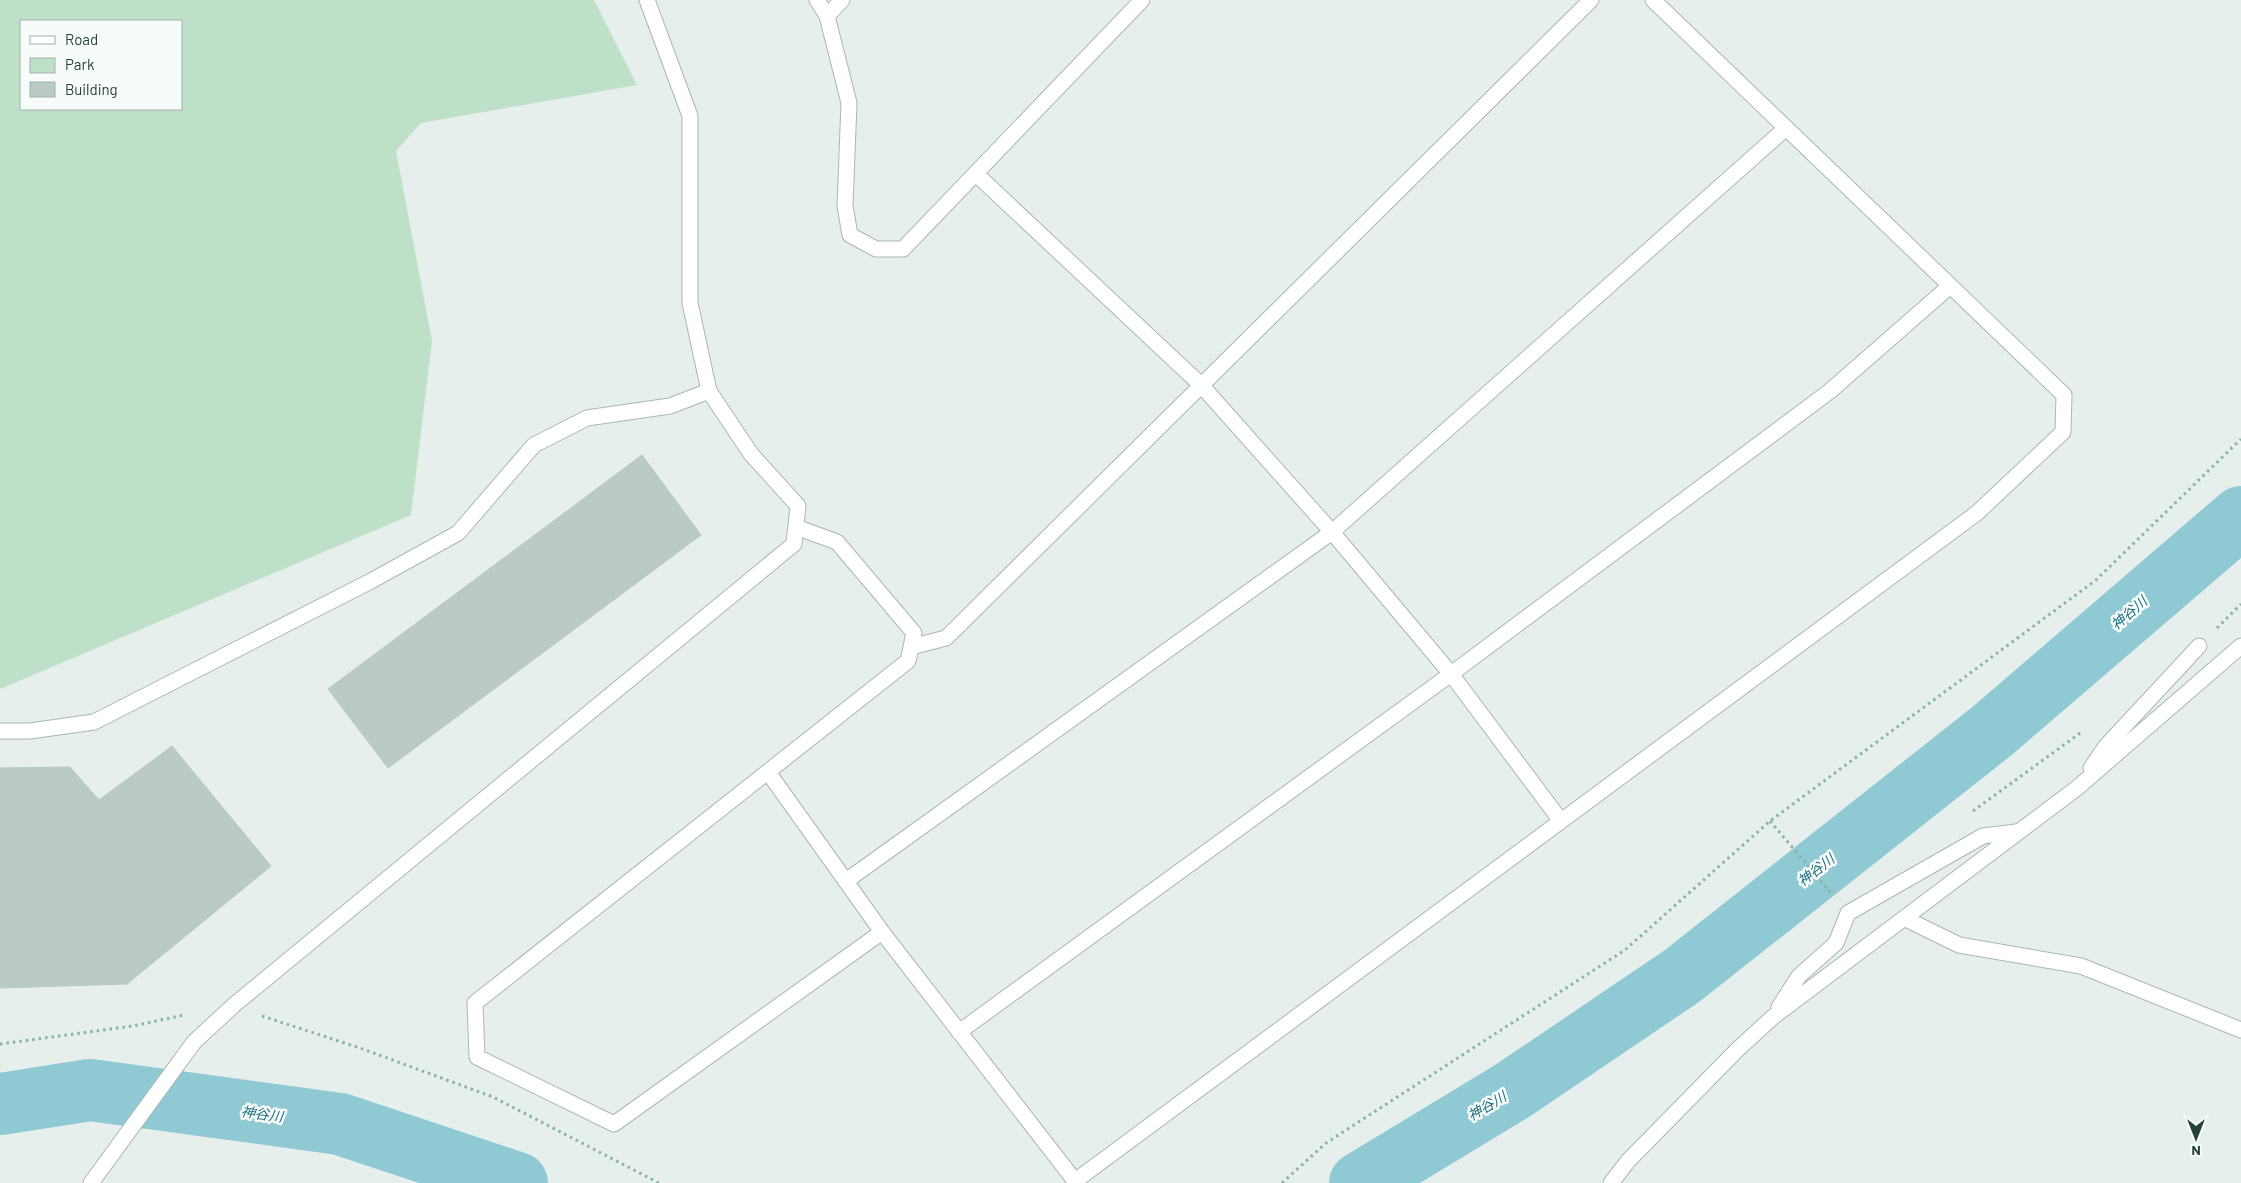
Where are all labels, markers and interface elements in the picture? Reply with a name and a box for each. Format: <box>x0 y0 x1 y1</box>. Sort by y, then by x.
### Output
legend <box>20 20 182 110</box>
text: Road <box>65 30 98 48</box>
text: Park <box>65 55 95 73</box>
text: Building <box>65 80 118 98</box>
water label: 神谷川 <box>2107 591 2152 633</box>
water label: 神谷川 <box>1794 849 1839 889</box>
water label: 神谷川 <box>1464 1086 1511 1124</box>
water label: 神谷川 <box>240 1102 286 1125</box>
north arrow <box>2171 1113 2221 1163</box>
text: N <box>2191 1143 2201 1160</box>

